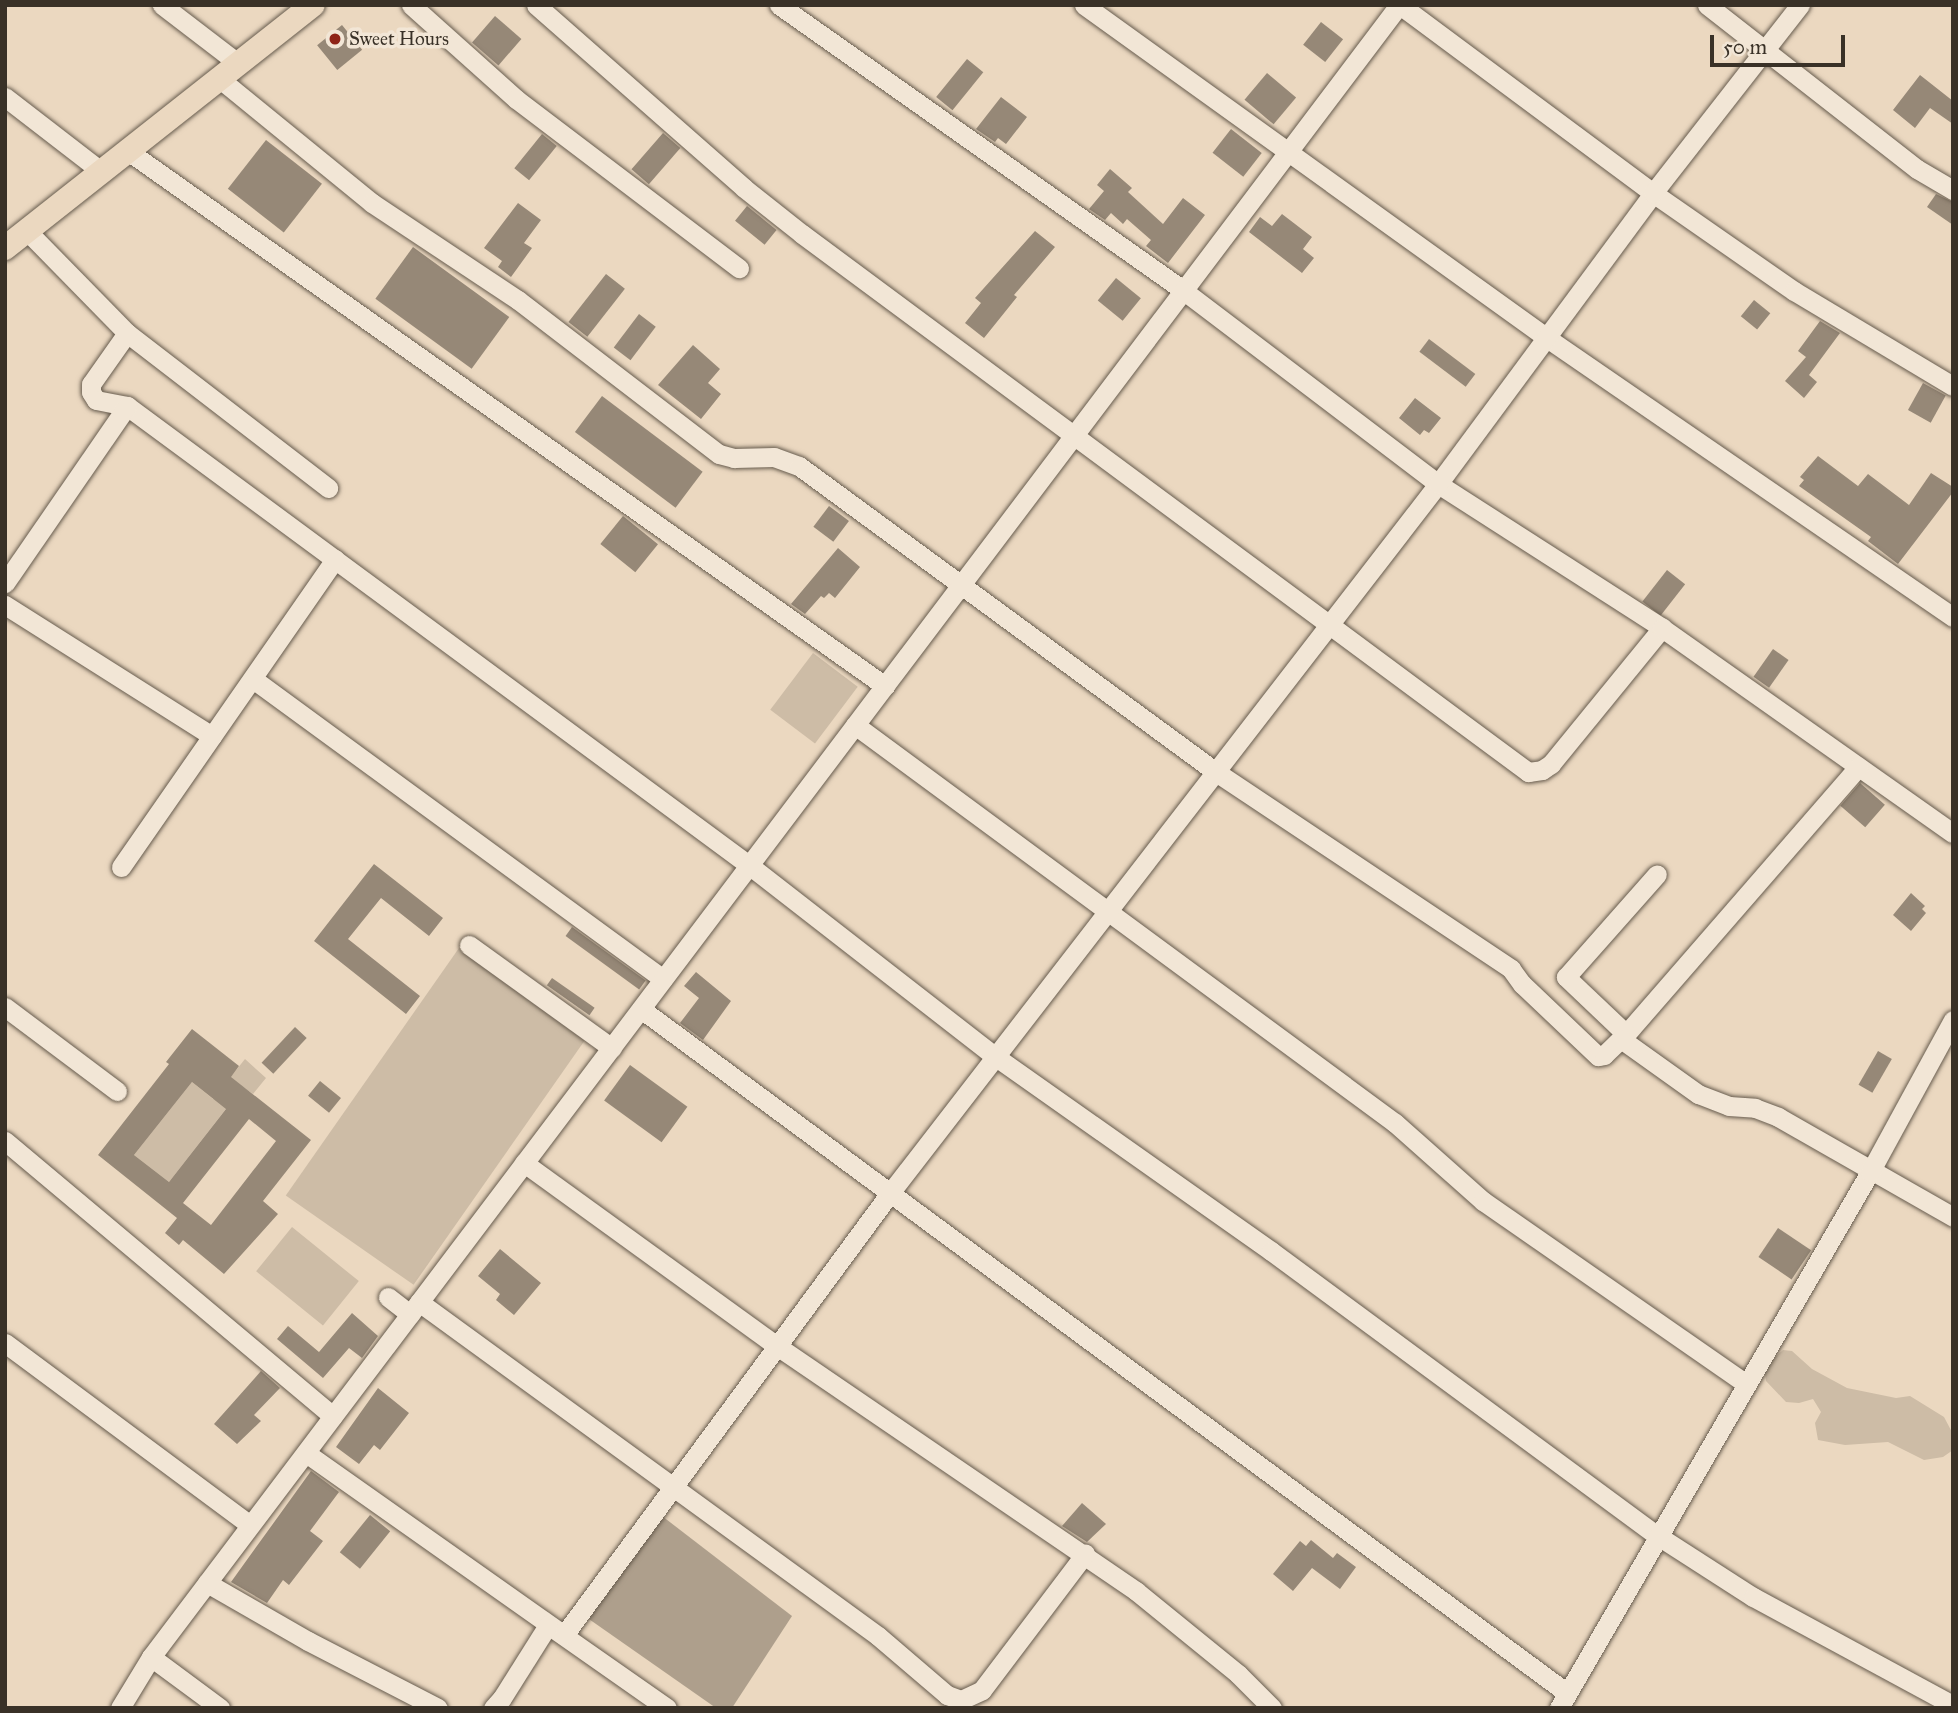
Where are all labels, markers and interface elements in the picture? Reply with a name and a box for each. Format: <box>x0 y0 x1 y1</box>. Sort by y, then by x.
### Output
scale bar <box>1713 21 1848 65</box>
place label: Sweet Hours <box>349 28 449 50</box>
marker: Sweet Hours <box>327 31 343 47</box>
text: 50 m <box>1723 34 1767 60</box>

